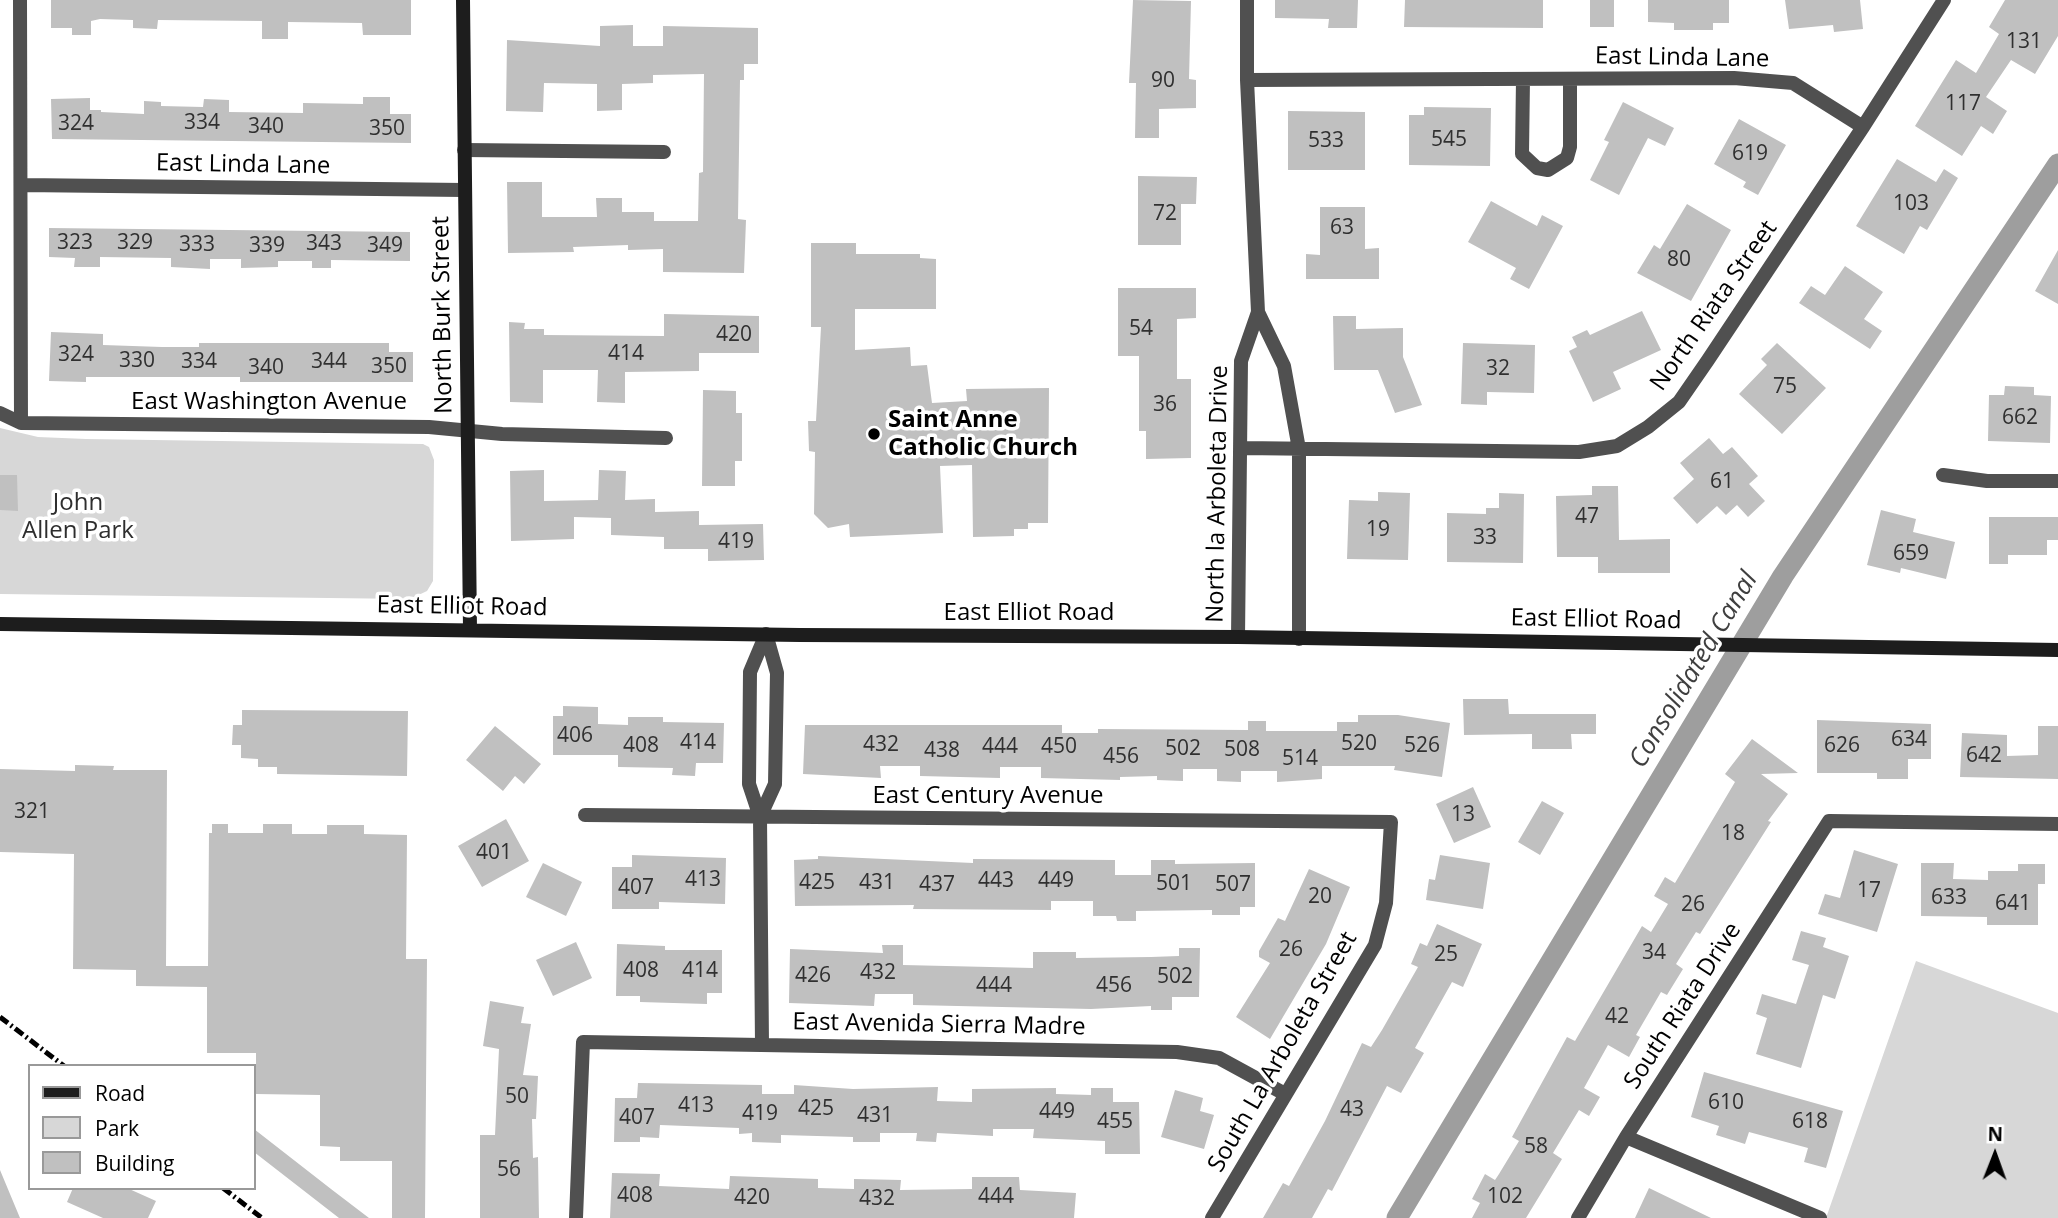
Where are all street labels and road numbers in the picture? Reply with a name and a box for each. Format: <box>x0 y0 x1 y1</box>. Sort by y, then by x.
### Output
street label: East Linda Lane <box>1595 42 1769 74</box>
street label: East Linda Lane <box>156 149 330 181</box>
street label: North Riata Street <box>1645 215 1783 397</box>
street label: North Burk Street <box>427 216 459 414</box>
street label: North la Arboleta Drive <box>1201 365 1235 623</box>
street label: East Washington Avenue <box>131 388 407 416</box>
street label: East Elliot Road <box>376 591 548 623</box>
street label: East Elliot Road <box>944 599 1114 627</box>
street label: East Elliot Road <box>1510 604 1682 636</box>
street label: East Century Avenue <box>872 782 1104 810</box>
street label: South Riata Drive <box>1618 917 1748 1095</box>
street label: South La Arboleta Street <box>1202 927 1364 1177</box>
street label: East Avenida Sierra Madre <box>792 1008 1086 1042</box>

